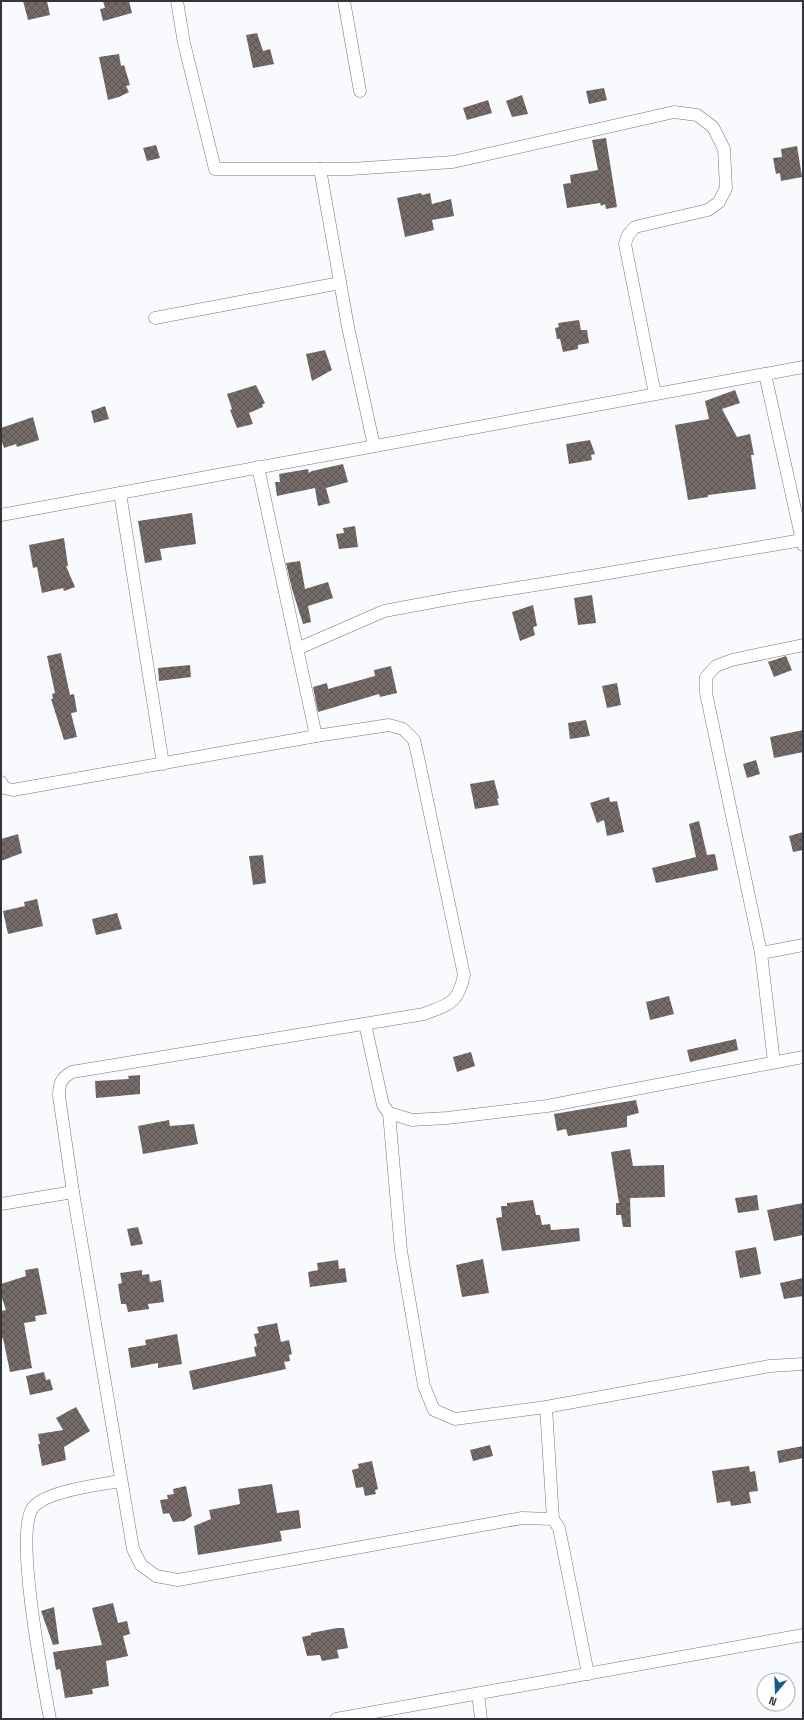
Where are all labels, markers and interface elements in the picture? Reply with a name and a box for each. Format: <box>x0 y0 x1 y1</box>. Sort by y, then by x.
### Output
north arrow <box>756 1672 796 1712</box>
text: N <box>767 1694 779 1709</box>

